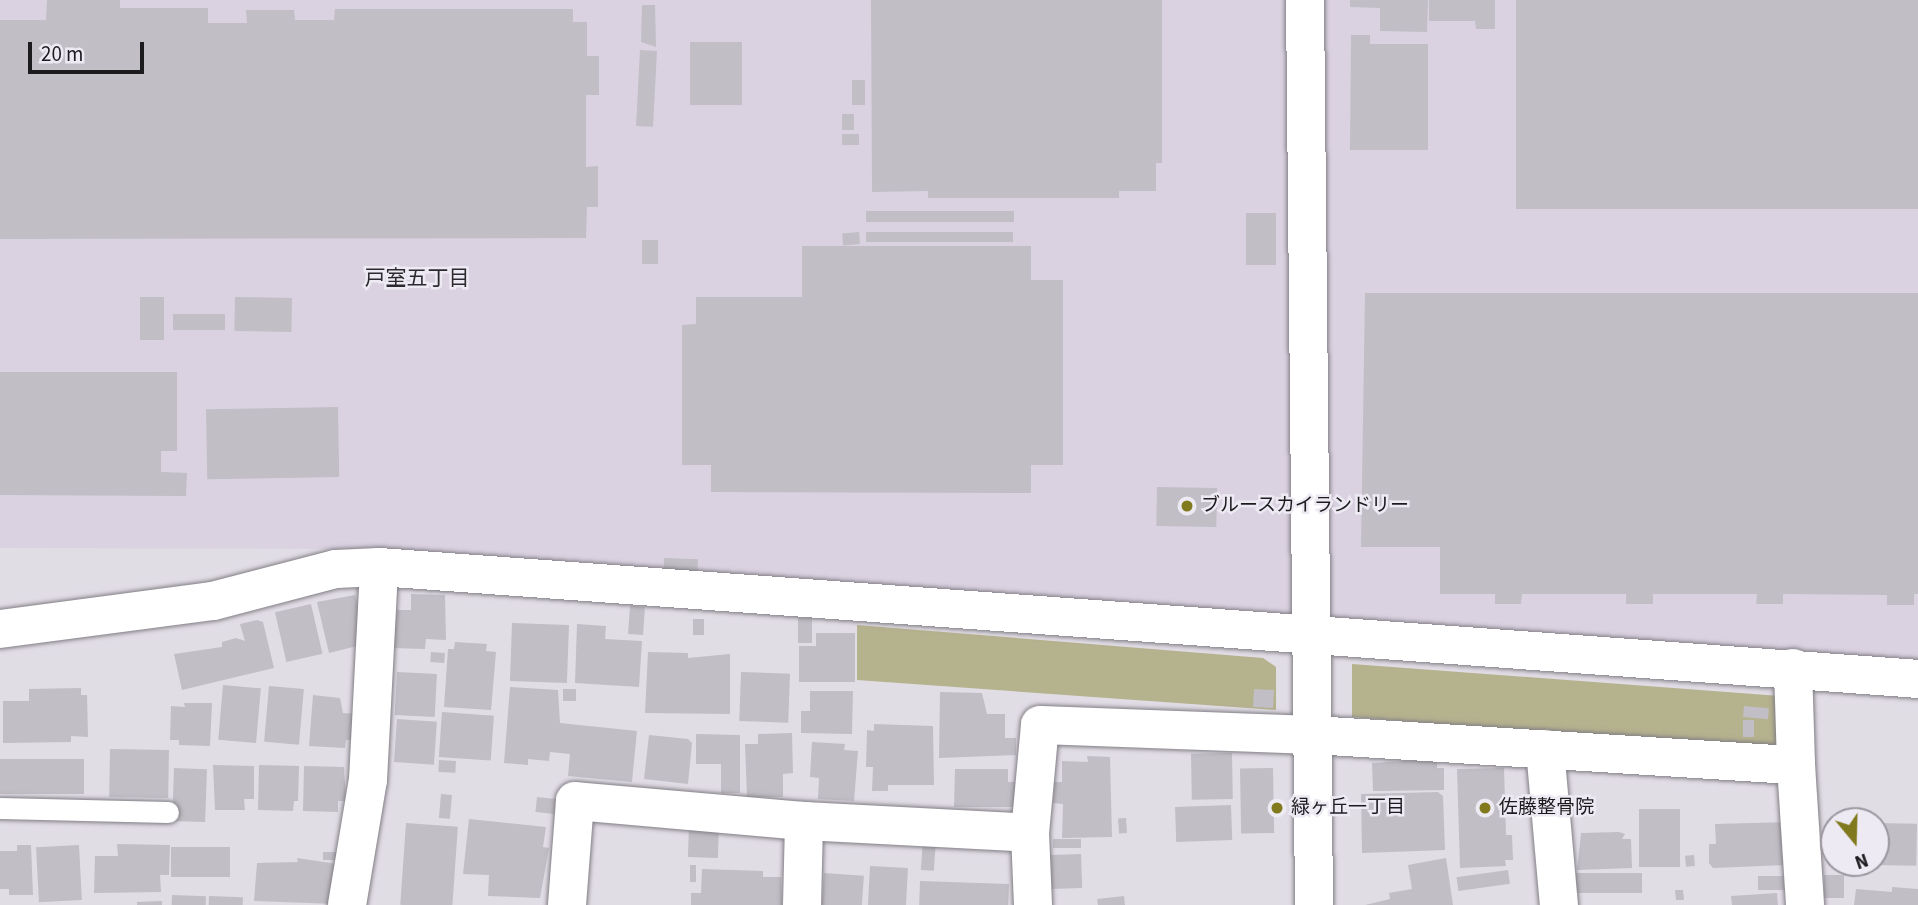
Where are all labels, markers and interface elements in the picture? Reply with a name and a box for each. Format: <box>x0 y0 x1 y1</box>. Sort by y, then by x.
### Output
scale bar <box>32 28 147 72</box>
text: 20 m <box>41 39 83 69</box>
district label: 戸室五丁目 <box>365 265 469 291</box>
place label: ブルースカイランドリー <box>1201 495 1410 517</box>
marker: ブルースカイランドリー <box>1179 498 1195 514</box>
place label: 緑ヶ丘一丁目 <box>1291 797 1405 819</box>
place label: 佐藤整骨院 <box>1499 797 1594 819</box>
marker: 緑ヶ丘一丁目 <box>1269 800 1285 816</box>
marker: 佐藤整骨院 <box>1477 800 1493 816</box>
north arrow <box>1820 807 1890 877</box>
text: N <box>1851 846 1872 875</box>

